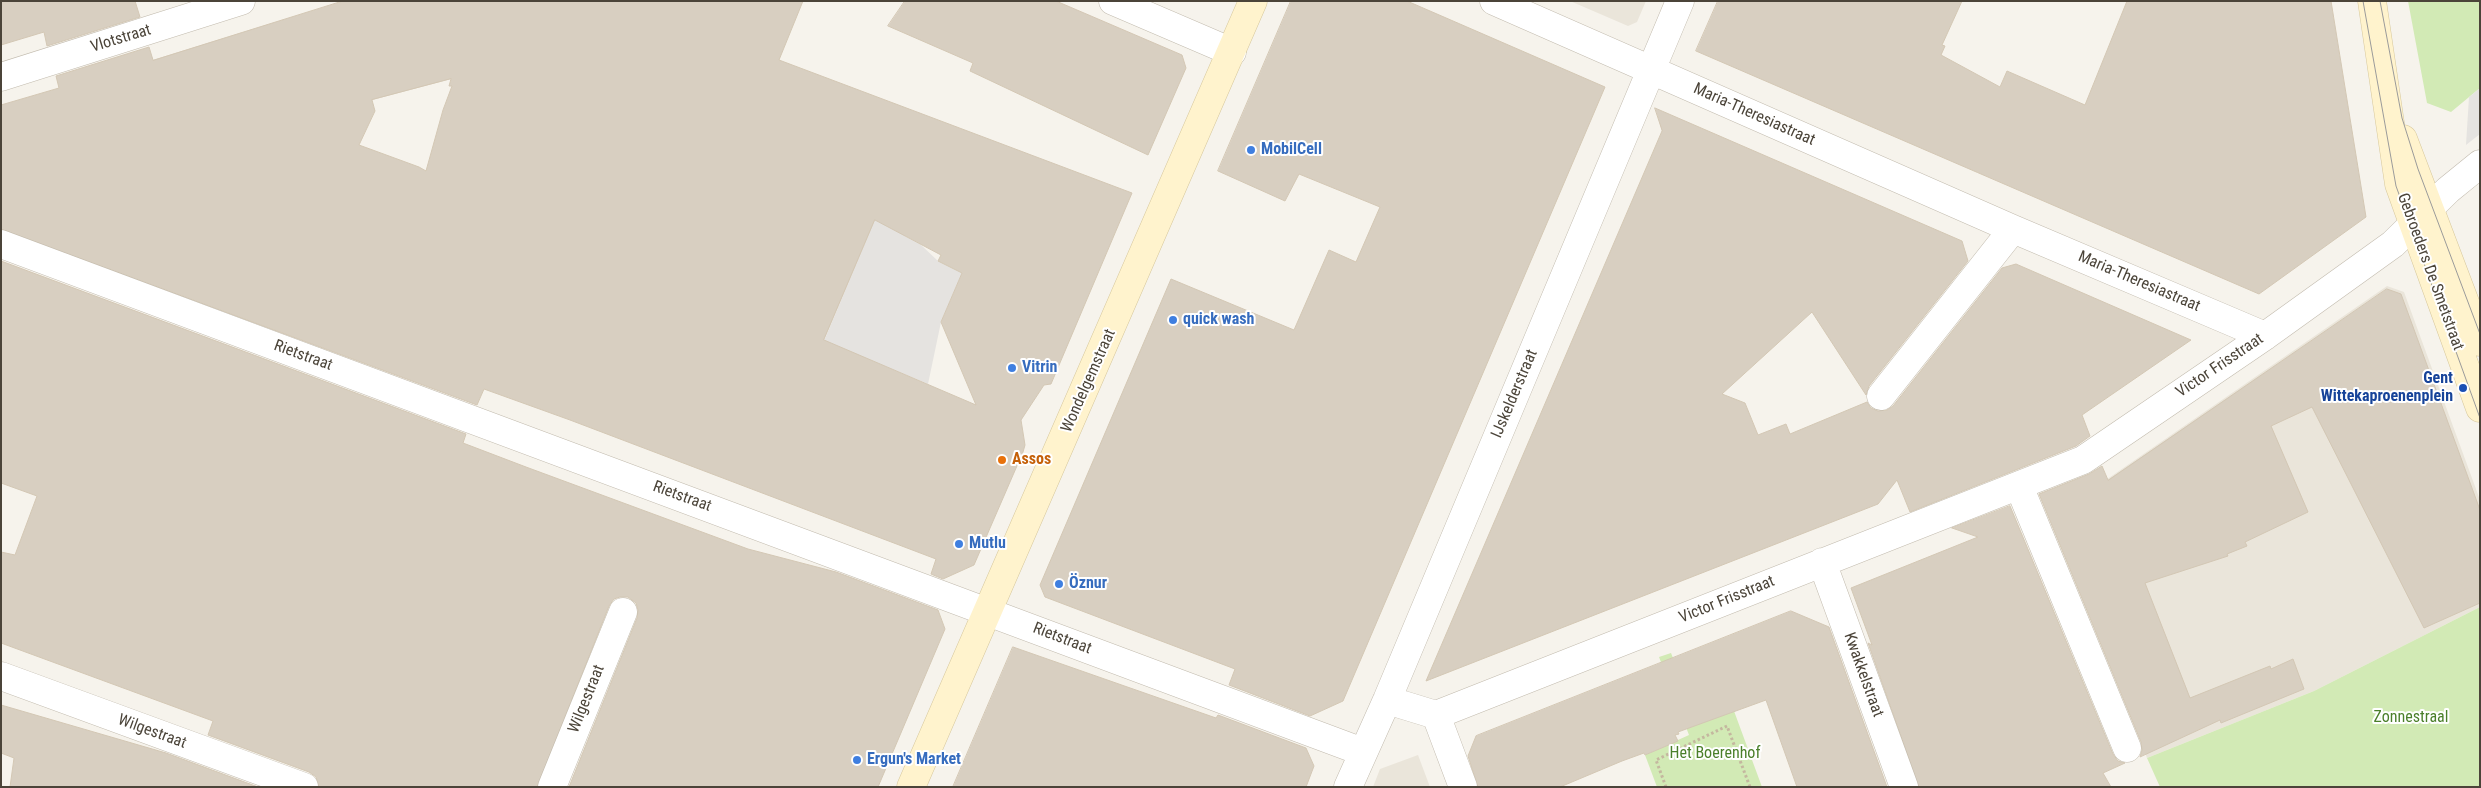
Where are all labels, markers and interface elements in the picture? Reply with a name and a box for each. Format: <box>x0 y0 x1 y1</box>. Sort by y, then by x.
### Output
street label: Vlotstraat <box>89 21 153 57</box>
street label: Maria-Theresiastraat <box>1690 80 1818 150</box>
place label: MobilCell <box>1261 140 1322 160</box>
marker: MobilCell <box>1245 144 1257 156</box>
street label: Gebroeders De Smetstraat <box>2393 191 2467 353</box>
street label: Maria-Theresiastraat <box>2075 248 2203 316</box>
place label: quick wash <box>1183 310 1254 330</box>
marker: quick wash <box>1167 314 1179 326</box>
street label: Wondelgemstraat <box>1058 326 1120 436</box>
street label: Victor Frisstraat <box>2173 330 2267 402</box>
street label: Rietstraat <box>271 337 335 375</box>
street label: IJskelderstraat <box>1488 347 1542 441</box>
place label: Vitrin <box>1022 358 1057 378</box>
marker: Vitrin <box>1006 362 1018 374</box>
place label: Gent Wittekaproenenplein <box>2321 369 2453 407</box>
marker: Gent Wittekaproenenplein <box>2457 382 2469 394</box>
place label: Assos <box>1012 450 1051 470</box>
marker: Assos <box>996 454 1008 466</box>
street label: Rietstraat <box>650 478 714 516</box>
place label: Mutlu <box>969 534 1006 554</box>
marker: Mutlu <box>953 538 965 550</box>
street label: Victor Frisstraat <box>1676 572 1778 628</box>
place label: Öznur <box>1069 574 1107 594</box>
marker: Öznur <box>1053 578 1065 590</box>
street label: Rietstraat <box>1030 619 1094 659</box>
street label: Kwakkelstraat <box>1839 630 1887 720</box>
street label: Wilgestraat <box>565 662 609 736</box>
park label: Zonnestraal <box>2374 708 2448 728</box>
street label: Wilgestraat <box>115 711 189 753</box>
park label: Het Boerenhof <box>1670 744 1760 764</box>
place label: Ergun's Market <box>867 750 961 770</box>
marker: Ergun's Market <box>851 754 863 766</box>

